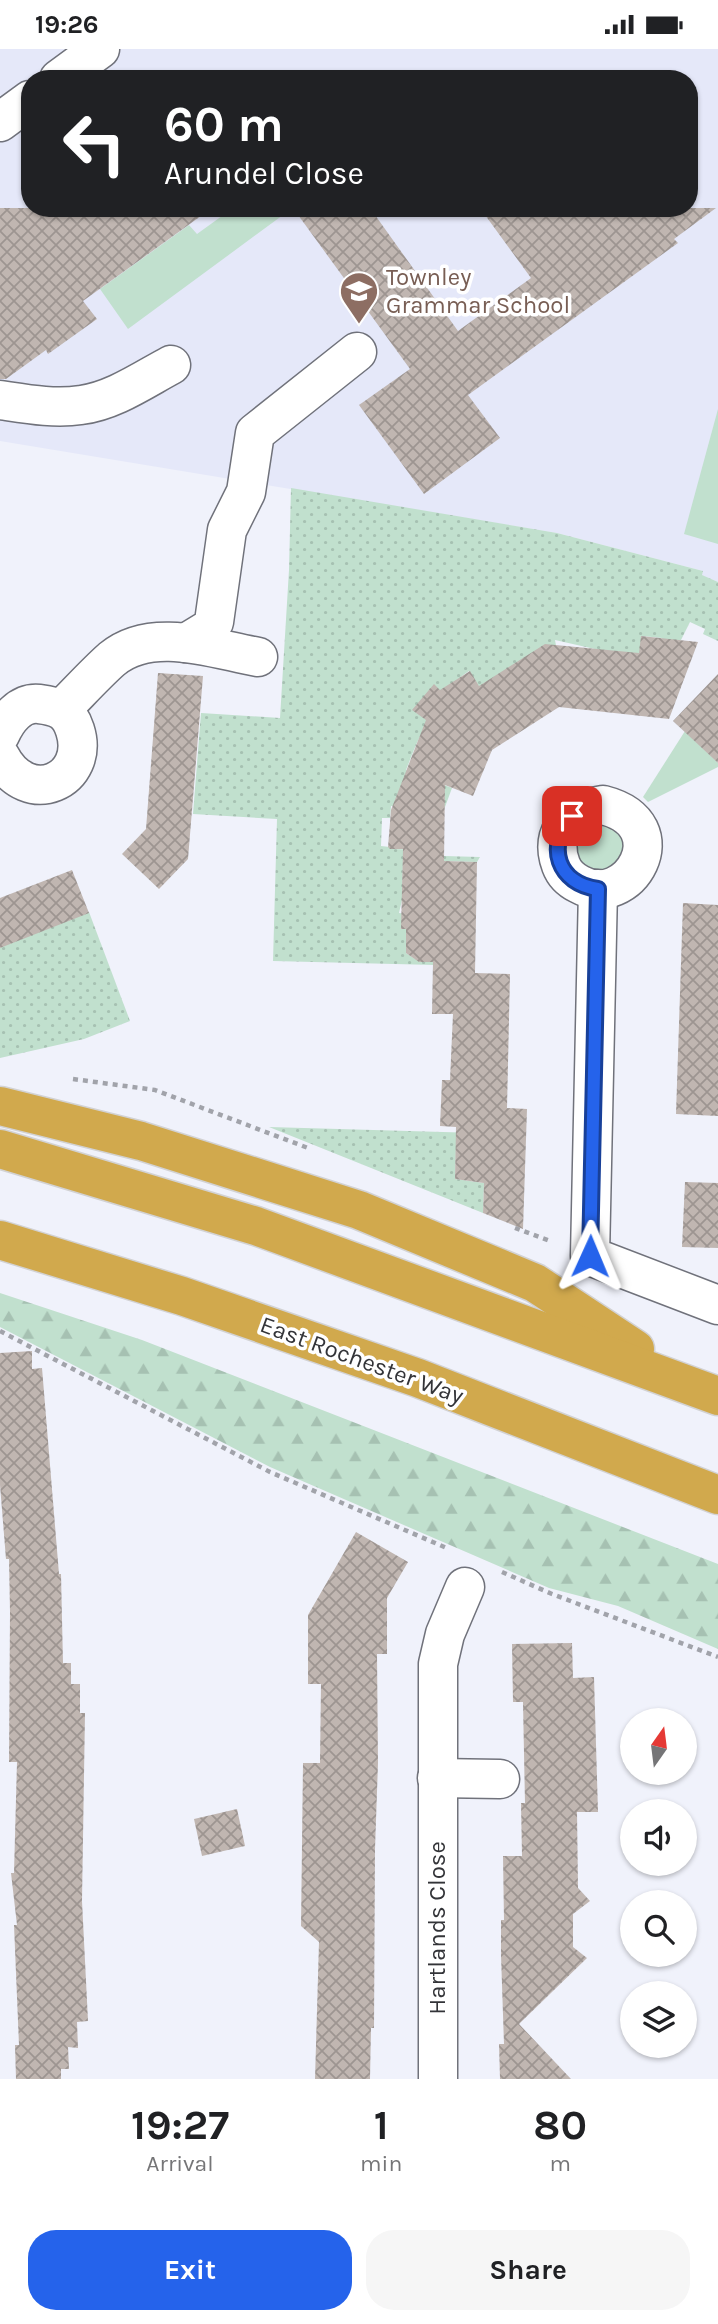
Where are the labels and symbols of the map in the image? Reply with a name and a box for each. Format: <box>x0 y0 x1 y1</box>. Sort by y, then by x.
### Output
place label: Townley Grammar School <box>386 263 570 319</box>
school or university icon: Townley Grammar School <box>338 270 380 325</box>
pin <box>542 786 602 846</box>
position arrow <box>553 1219 627 1293</box>
street label: East Rochester Way <box>256 1310 468 1410</box>
north arrow <box>620 1708 696 1785</box>
street label: Hartlands Close <box>423 1841 451 2015</box>

